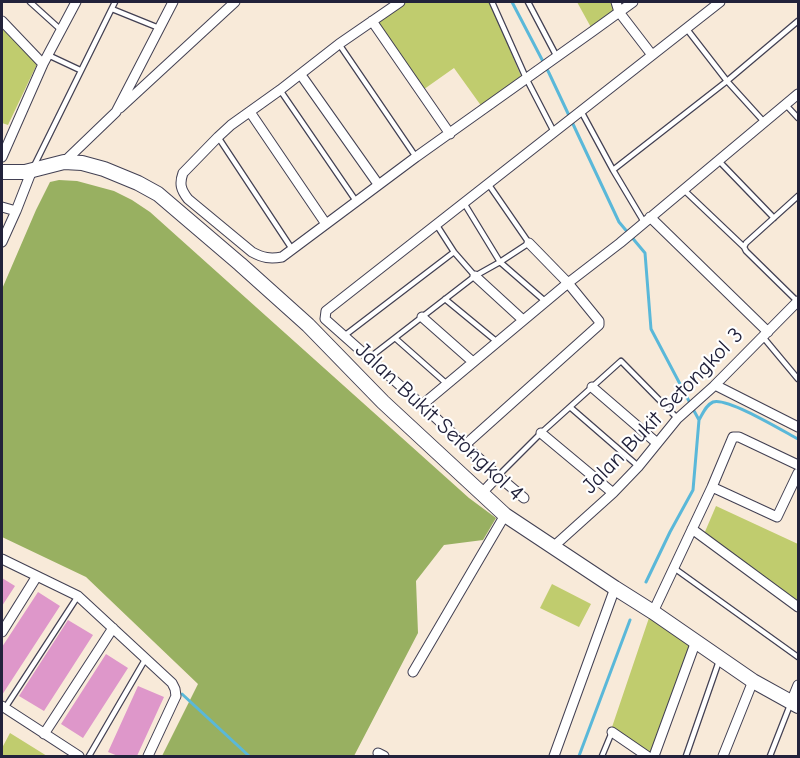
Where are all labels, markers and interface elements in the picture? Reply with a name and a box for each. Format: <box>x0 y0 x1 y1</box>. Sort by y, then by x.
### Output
street label: Jalan Bukit Setongkol 3 <box>577 322 749 500</box>
street label: Jalan Bukit Setongkol 4 <box>349 337 529 507</box>

